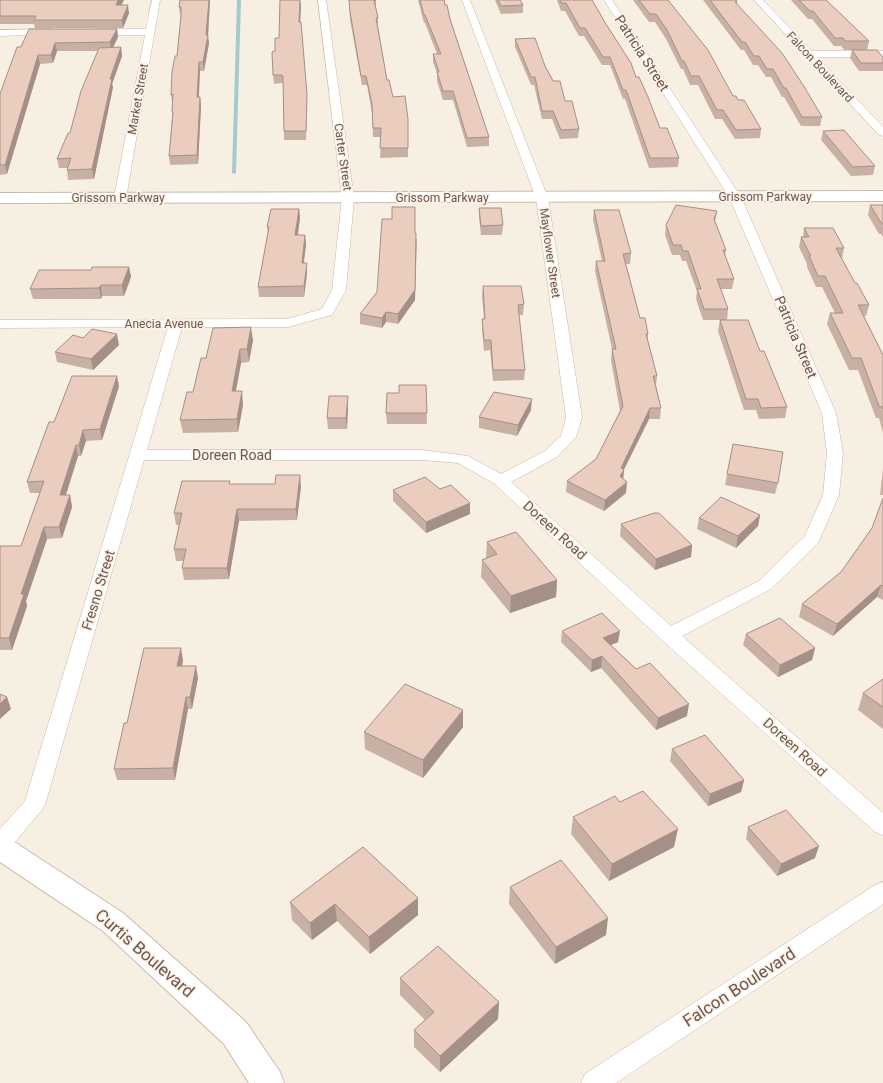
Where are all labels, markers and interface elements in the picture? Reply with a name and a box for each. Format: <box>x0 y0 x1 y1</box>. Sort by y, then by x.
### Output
street label: Patricia Street <box>611 12 673 95</box>
street label: Falcon Boulevard <box>784 29 856 105</box>
street label: Market Street <box>125 62 151 136</box>
street label: Carter Street <box>331 123 355 192</box>
street label: Grissom Parkway <box>718 190 812 204</box>
street label: Grissom Parkway <box>71 191 165 205</box>
street label: Grissom Parkway <box>395 191 489 205</box>
street label: Mayflower Street <box>537 207 563 299</box>
street label: Patricia Street <box>771 293 821 381</box>
street label: Anecia Avenue <box>125 317 203 331</box>
street label: Doreen Road <box>192 447 272 463</box>
street label: Doreen Road <box>520 497 590 563</box>
street label: Fresno Street <box>78 548 118 632</box>
street label: Doreen Road <box>760 714 830 780</box>
street label: Curtis Boulevard <box>91 905 199 1001</box>
street label: Falcon Boulevard <box>679 943 799 1031</box>

